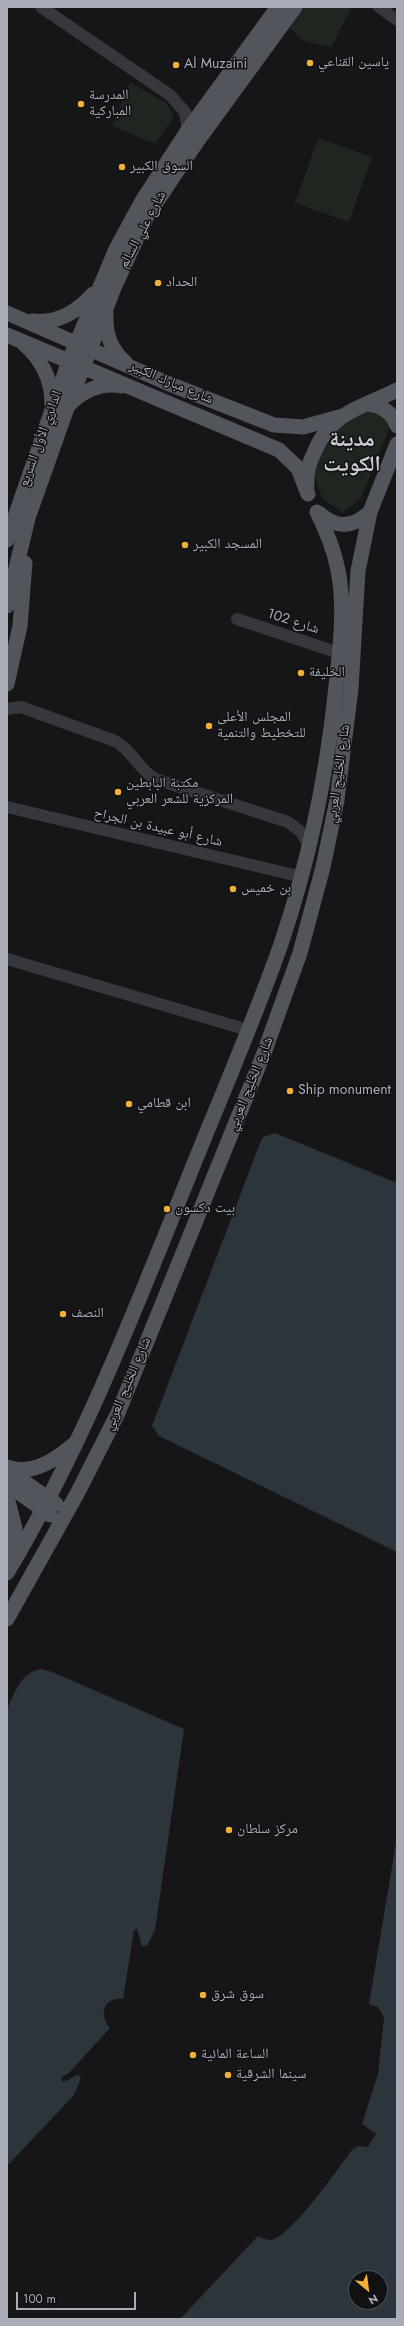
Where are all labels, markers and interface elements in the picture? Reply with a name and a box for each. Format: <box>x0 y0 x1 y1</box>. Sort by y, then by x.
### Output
place label: ياسين القناعي <box>318 55 389 71</box>
place label: Al Muzaini <box>184 57 247 73</box>
marker: ياسين القناعي <box>305 58 315 68</box>
marker: Al Muzaini <box>171 60 181 70</box>
place label: المدرسة المباركية <box>89 88 131 120</box>
marker: المدرسة المباركية <box>76 99 86 109</box>
place label: السوق الكبير <box>130 159 193 175</box>
marker: السوق الكبير <box>117 162 127 172</box>
street label: شارع علي السالم <box>116 189 170 271</box>
place label: الحداد <box>166 275 197 291</box>
marker: الحداد <box>153 278 163 288</box>
street label: شارع مبارك الكبير <box>126 358 216 408</box>
street label: الدائري الأول السريع <box>16 389 66 489</box>
district label: مدينة الكويت <box>323 428 381 480</box>
place label: المسجد الكبير <box>193 537 262 553</box>
marker: المسجد الكبير <box>180 540 190 550</box>
street label: شارع 102 <box>265 606 321 638</box>
place label: الخليفة <box>309 665 345 681</box>
marker: الخليفة <box>296 668 306 678</box>
place label: المجلس الأعلى للتخطيط والتنمية <box>217 710 306 742</box>
marker: المجلس الأعلى للتخطيط والتنمية <box>204 721 214 731</box>
street label: شارع الخليج العربي <box>324 723 354 825</box>
place label: مكتبة البابطين المركزية للشعر العربي <box>126 776 233 808</box>
marker: مكتبة البابطين المركزية للشعر العربي <box>113 787 123 797</box>
street label: شارع أبو عبيدة بن الجراح <box>92 805 224 851</box>
place label: بن خميس <box>241 881 291 897</box>
marker: بن خميس <box>228 884 238 894</box>
street label: شارع الخليج العربي <box>225 1035 277 1133</box>
place label: Ship monument <box>298 1083 391 1099</box>
marker: Ship monument <box>285 1086 295 1096</box>
place label: ابن قطامي <box>137 1096 191 1112</box>
marker: ابن قطامي <box>124 1099 134 1109</box>
place label: بيت دكسون <box>175 1201 235 1217</box>
marker: بيت دكسون <box>162 1204 172 1214</box>
place label: النصف <box>71 1306 104 1322</box>
marker: النصف <box>58 1309 68 1319</box>
street label: شارع الخليج العربي <box>101 1335 155 1433</box>
place label: مركز سلطان <box>237 1822 298 1838</box>
marker: مركز سلطان <box>224 1825 234 1835</box>
place label: سوق شرق <box>211 1987 264 2003</box>
marker: سوق شرق <box>198 1990 208 2000</box>
place label: الساعة المائية <box>201 2047 269 2063</box>
marker: الساعة المائية <box>188 2050 198 2060</box>
place label: سينما الشرقية <box>236 2067 306 2083</box>
marker: سينما الشرقية <box>223 2070 233 2080</box>
north arrow <box>348 2270 388 2310</box>
scale bar <box>18 2284 138 2310</box>
text: 100 m <box>23 2290 56 2308</box>
text: N <box>366 2291 381 2309</box>

